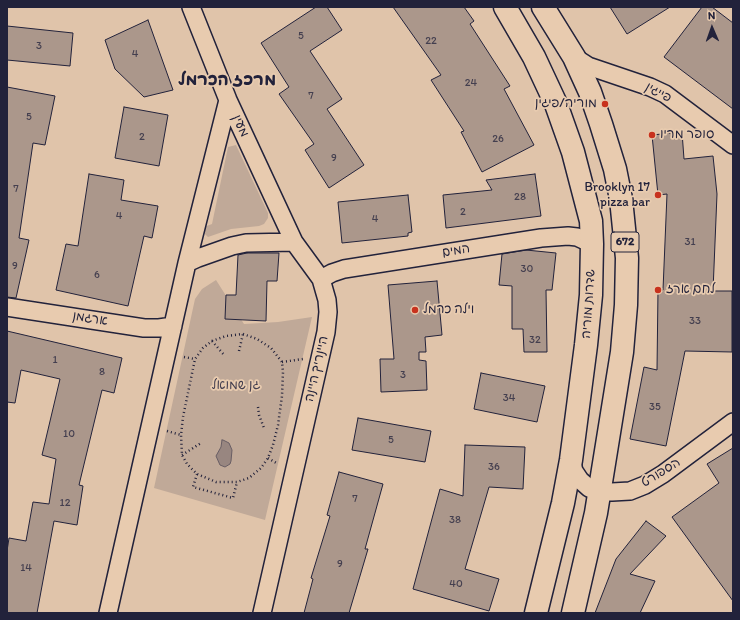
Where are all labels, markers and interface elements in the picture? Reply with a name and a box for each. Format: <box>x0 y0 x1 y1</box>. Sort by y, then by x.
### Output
north arrow <box>692 8 732 48</box>
text: N <box>708 9 716 22</box>
house number: 5 <box>298 29 304 43</box>
house number: 22 <box>425 34 437 48</box>
house number: 3 <box>36 39 42 53</box>
house number: 4 <box>132 47 138 61</box>
district label: מרכז הכרמל <box>178 71 276 91</box>
house number: 24 <box>465 76 477 90</box>
street label: פייגין <box>642 80 674 106</box>
house number: 7 <box>308 89 314 103</box>
place label: מוריה/פיגין <box>535 96 597 112</box>
marker: מוריה/פיגין <box>600 99 610 109</box>
house number: 5 <box>26 110 32 124</box>
street label: מעין <box>228 112 252 140</box>
place label: סופר מריו <box>660 127 714 143</box>
house number: 2 <box>139 130 145 144</box>
marker: סופר מריו <box>647 130 657 140</box>
house number: 26 <box>492 132 504 146</box>
house number: 9 <box>331 151 337 165</box>
place label: Brooklyn 17 pizza bar <box>584 180 650 211</box>
house number: 7 <box>13 182 19 196</box>
house number: 28 <box>514 190 526 204</box>
marker: Brooklyn 17 pizza bar <box>653 190 663 200</box>
house number: 2 <box>460 205 466 219</box>
house number: 4 <box>116 209 122 223</box>
house number: 4 <box>372 212 378 226</box>
road number: 672 <box>611 232 639 252</box>
house number: 31 <box>684 235 696 249</box>
street label: המים <box>441 241 471 261</box>
house number: 9 <box>12 259 18 273</box>
house number: 30 <box>521 262 533 276</box>
house number: 6 <box>94 268 100 282</box>
street label: שדרות מוריה <box>579 269 599 339</box>
place label: לחם ארז <box>666 282 715 298</box>
marker: לחם ארז <box>653 285 663 295</box>
place label: וילה כרמל <box>423 302 474 318</box>
marker: וילה כרמל <box>410 305 420 315</box>
street label: ארגמן <box>71 309 109 329</box>
house number: 33 <box>689 314 701 328</box>
house number: 32 <box>529 333 541 347</box>
street label: היינריך היינה <box>302 334 332 404</box>
house number: 1 <box>52 353 58 367</box>
house number: 8 <box>99 365 105 379</box>
house number: 3 <box>400 368 406 382</box>
park label: גן שמואל <box>211 378 261 394</box>
house number: 34 <box>503 391 515 405</box>
house number: 35 <box>649 400 661 414</box>
house number: 10 <box>63 427 75 441</box>
house number: 5 <box>388 433 394 447</box>
street label: הספורט <box>638 455 684 491</box>
house number: 36 <box>488 460 500 474</box>
house number: 7 <box>352 492 358 506</box>
house number: 12 <box>60 496 70 510</box>
house number: 38 <box>449 513 461 527</box>
house number: 9 <box>337 557 343 571</box>
house number: 14 <box>20 561 32 575</box>
house number: 40 <box>449 577 463 591</box>

